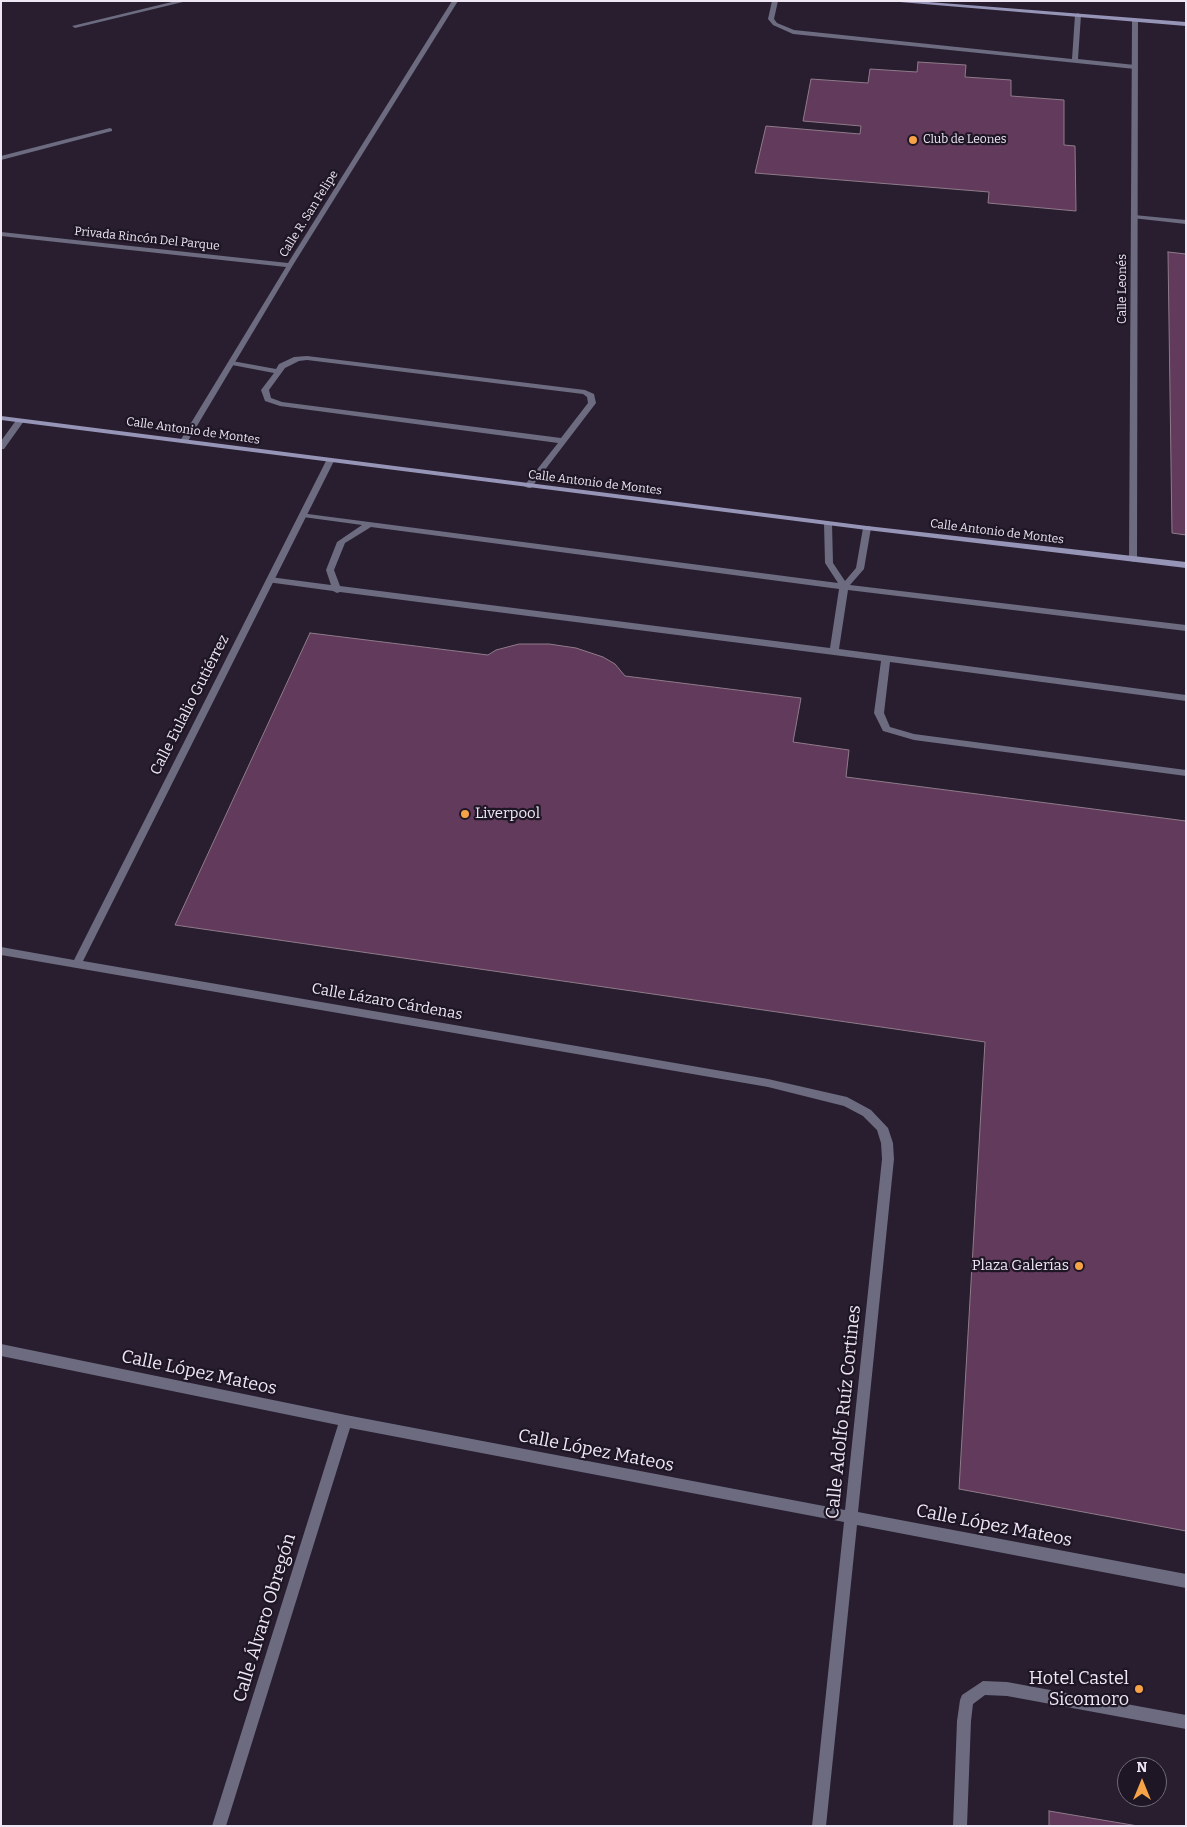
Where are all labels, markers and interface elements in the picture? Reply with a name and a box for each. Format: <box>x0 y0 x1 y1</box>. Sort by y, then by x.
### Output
place label: Club de Leones <box>923 133 1007 147</box>
marker: Club de Leones <box>907 134 919 146</box>
street label: Calle R. San Felipe <box>276 168 342 260</box>
street label: Privada Rincón Del Parque <box>74 224 220 254</box>
street label: Calle Leonés <box>1116 254 1130 324</box>
street label: Calle Antonio de Montes <box>125 414 261 448</box>
street label: Calle Antonio de Montes <box>527 468 663 498</box>
street label: Calle Antonio de Montes <box>929 517 1065 547</box>
street label: Calle Eulalio Gutiérrez <box>147 632 233 778</box>
place label: Liverpool <box>475 805 540 823</box>
marker: Liverpool <box>459 808 471 820</box>
street label: Calle Lázaro Cárdenas <box>310 980 464 1024</box>
place label: Plaza Galerías <box>972 1257 1069 1275</box>
marker: Plaza Galerías <box>1073 1260 1085 1272</box>
street label: Calle Adolfo Ruíz Cortines <box>822 1304 866 1520</box>
street label: Calle López Mateos <box>119 1346 279 1400</box>
street label: Calle López Mateos <box>516 1425 676 1477</box>
street label: Calle López Mateos <box>914 1500 1074 1552</box>
street label: Calle Álvaro Obregón <box>229 1531 301 1705</box>
place label: Hotel Castel Sicomoro <box>1029 1668 1129 1710</box>
marker: Hotel Castel Sicomoro <box>1133 1683 1145 1695</box>
north arrow <box>1117 1757 1167 1807</box>
text: N <box>1137 1759 1147 1776</box>

